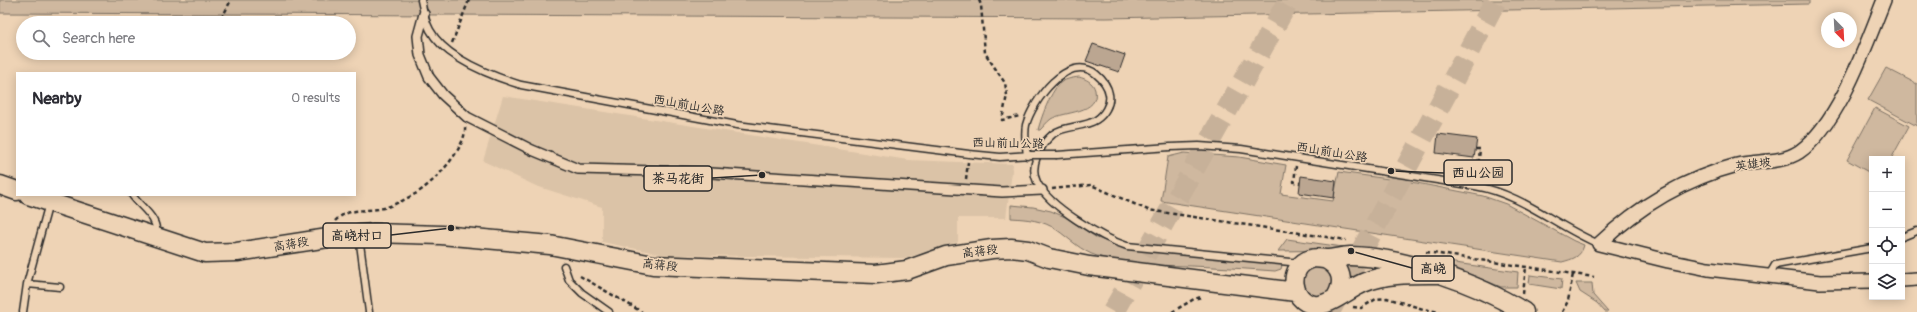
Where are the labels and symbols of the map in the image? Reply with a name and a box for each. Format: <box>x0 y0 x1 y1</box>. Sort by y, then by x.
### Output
north arrow <box>1821 12 1857 48</box>
street label: 西山前山公路 <box>652 92 726 119</box>
street label: 西山前山公路 <box>972 135 1044 152</box>
street label: 西山前山公路 <box>1295 139 1369 166</box>
street label: 英雄坡 <box>1734 155 1772 174</box>
callout: 西山公园 <box>1444 160 1512 185</box>
text: 西山公园 <box>1452 165 1504 181</box>
callout: 茶马花街 <box>644 166 712 191</box>
text: 茶马花街 <box>652 171 705 187</box>
callout: 高峣村口 <box>323 223 391 248</box>
text: 高峣村口 <box>331 228 383 244</box>
street label: 高蒋段 <box>272 234 310 255</box>
street label: 高蒋段 <box>961 242 999 261</box>
street label: 高蒋段 <box>641 256 679 275</box>
callout: 高峣 <box>1412 256 1454 281</box>
text: 高峣 <box>1420 261 1446 277</box>

